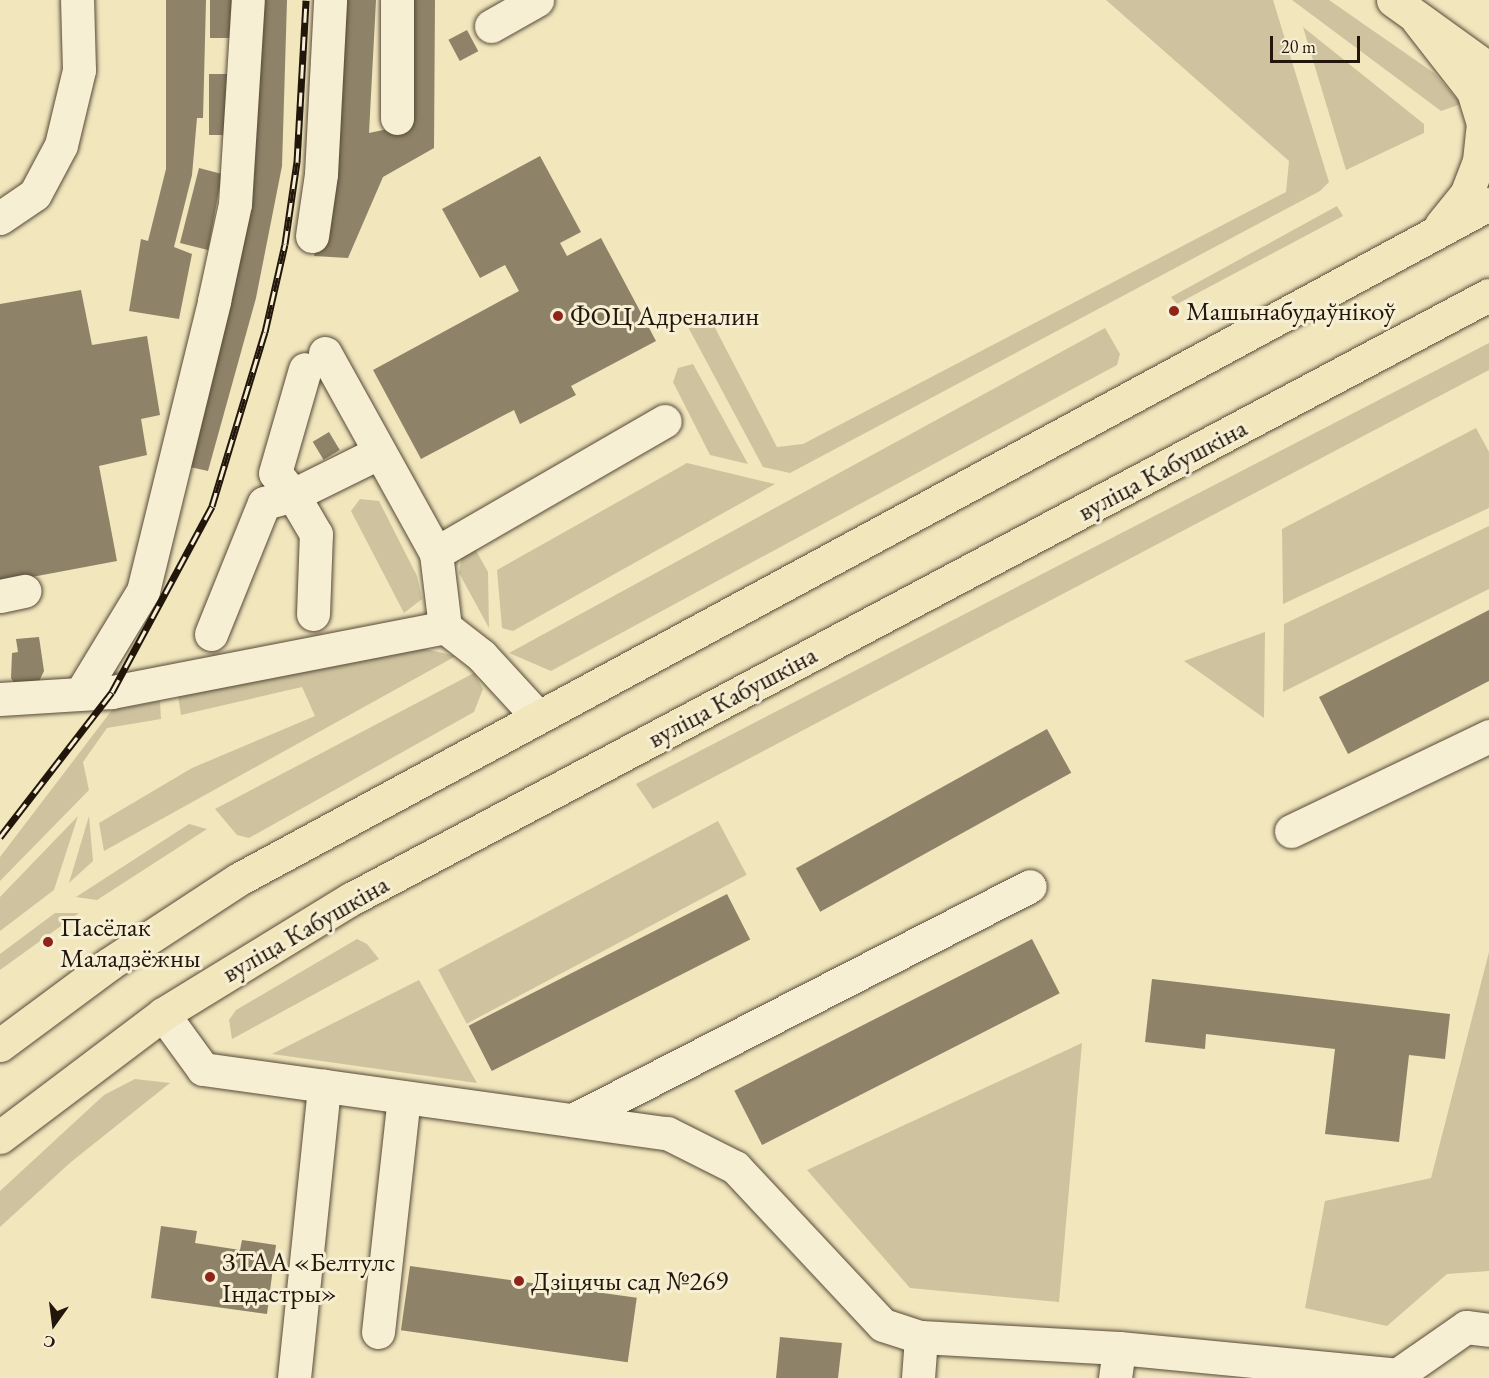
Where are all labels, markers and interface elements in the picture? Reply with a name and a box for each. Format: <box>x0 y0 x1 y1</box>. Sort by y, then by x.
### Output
scale bar <box>1273 24 1363 62</box>
text: 20 m <box>1281 35 1316 58</box>
place label: Машынабудаўнікоў <box>1186 295 1396 327</box>
place label: ФОЦ Адреналин <box>570 300 759 332</box>
marker: Машынабудаўнікоў <box>1167 304 1181 318</box>
marker: ФОЦ Адреналин <box>551 309 565 323</box>
street label: вуліца Кабушкіна <box>1072 411 1252 527</box>
street label: вуліца Кабушкіна <box>642 638 822 754</box>
street label: вуліца Кабушкіна <box>216 867 394 989</box>
place label: Пасёлак Маладзёжны <box>60 910 201 973</box>
marker: Пасёлак Маладзёжны <box>41 935 55 949</box>
place label: ЗТАА «Белтулс Iндастры» <box>222 1245 395 1308</box>
place label: Дзіцячы сад №269 <box>531 1265 728 1297</box>
marker: ЗТАА «Белтулс Iндастры» <box>203 1270 217 1284</box>
marker: Дзіцячы сад №269 <box>512 1274 526 1288</box>
north arrow <box>24 1294 84 1354</box>
text: С <box>41 1330 58 1354</box>

